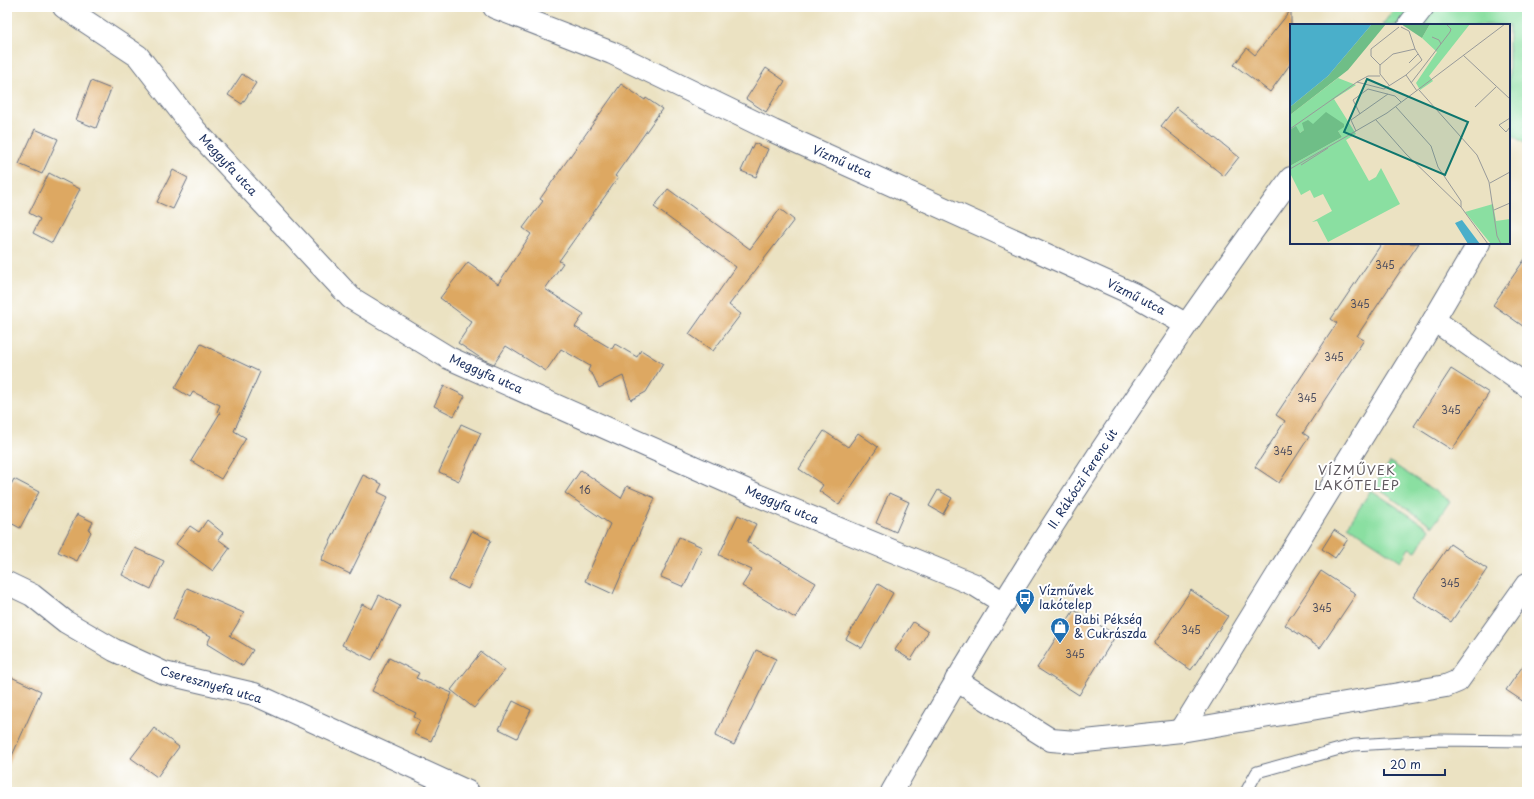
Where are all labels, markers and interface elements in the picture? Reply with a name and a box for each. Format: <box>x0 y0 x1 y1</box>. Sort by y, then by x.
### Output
inset map <box>1290 24 1510 244</box>
street label: Meggyfa utca <box>195 129 263 200</box>
street label: Vízmű utca <box>810 140 876 182</box>
house number: 345 <box>1375 257 1395 272</box>
street label: Vízmű utca <box>1104 274 1169 319</box>
house number: 345 <box>1350 296 1370 311</box>
street label: Meggyfa utca <box>447 349 527 398</box>
house number: 345 <box>1324 349 1344 364</box>
house number: 345 <box>1297 390 1317 405</box>
house number: 345 <box>1441 402 1461 417</box>
street label: II. Rákóczi Ferenc út <box>1043 425 1121 532</box>
house number: 345 <box>1273 443 1293 458</box>
district label: VÍZMŰVEK LAKÓTELEP <box>1314 460 1400 494</box>
street label: Meggyfa utca <box>743 480 823 528</box>
house number: 16 <box>579 482 591 497</box>
house number: 345 <box>1440 575 1460 590</box>
place label: Vízművek lakótelep <box>1039 581 1094 613</box>
bus stop icon: Vízművek lakótelep <box>1014 587 1036 615</box>
house number: 345 <box>1312 600 1332 615</box>
place label: Babi Pékség & Cukrászda <box>1074 610 1148 642</box>
shop icon: Babi Pékség & Cukrászda <box>1049 616 1071 644</box>
house number: 345 <box>1181 622 1201 637</box>
house number: 345 <box>1065 646 1085 661</box>
street label: Cseresznyefa utca <box>158 661 265 707</box>
scale bar <box>1384 751 1445 777</box>
text: 20 m <box>1390 755 1421 773</box>

